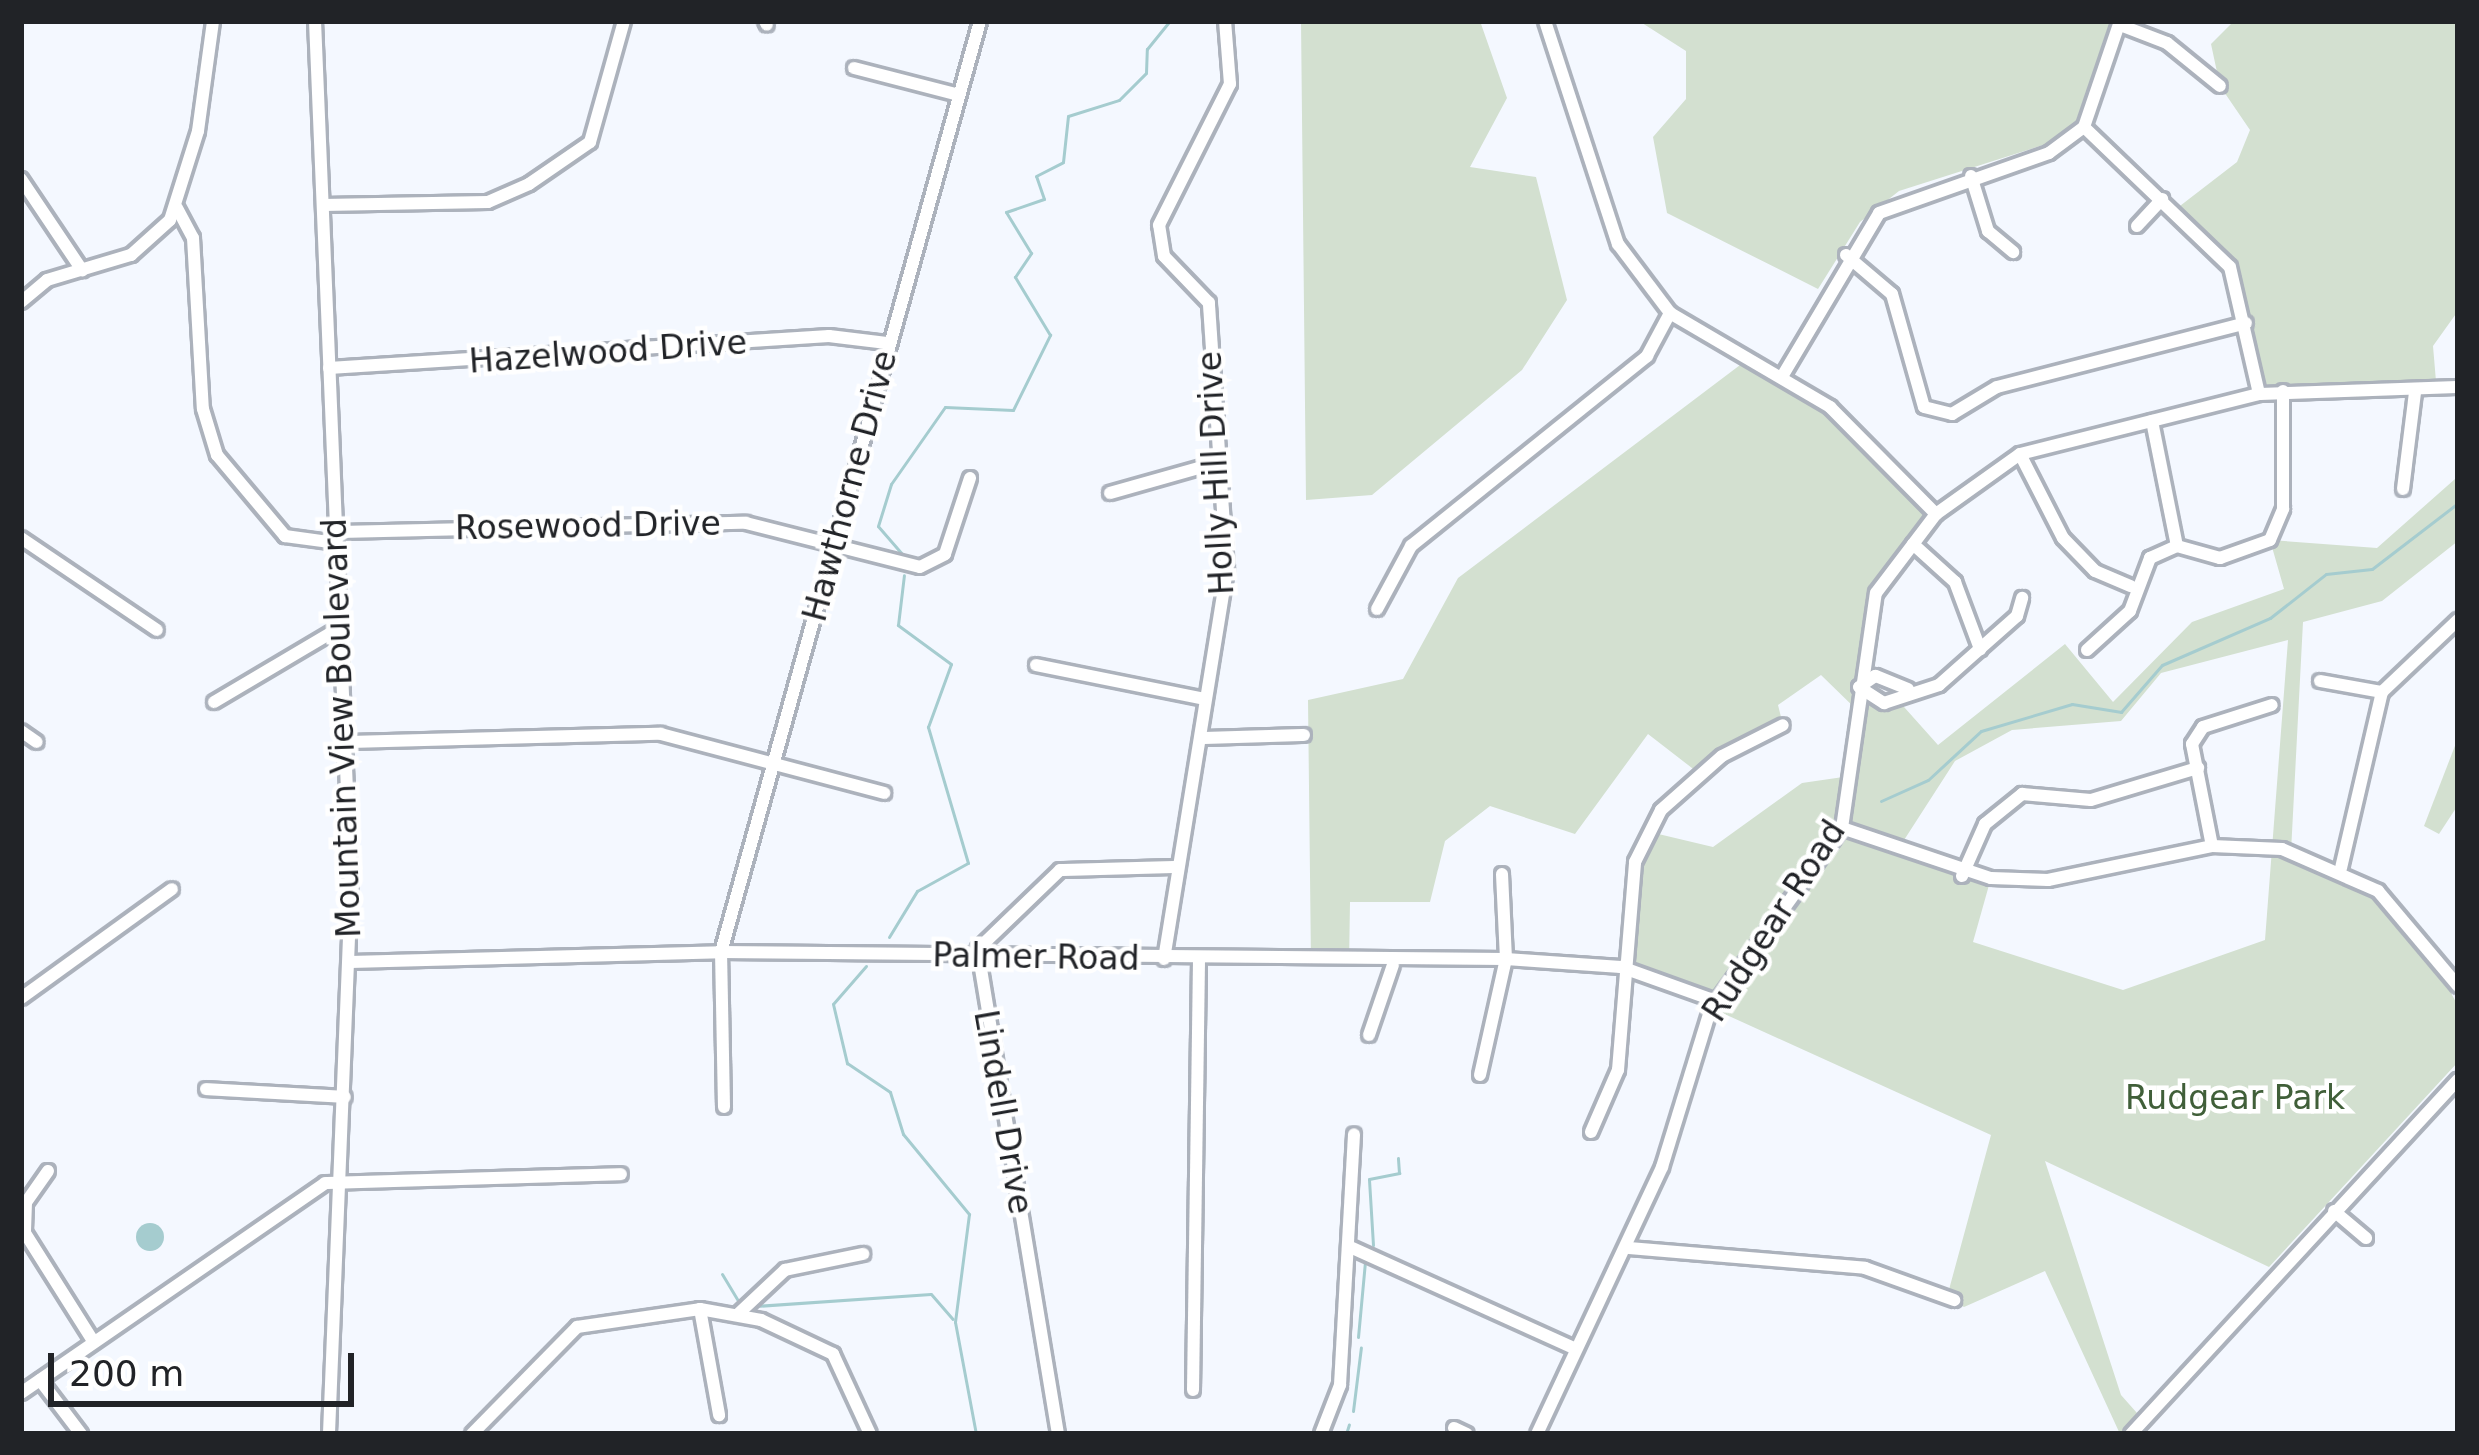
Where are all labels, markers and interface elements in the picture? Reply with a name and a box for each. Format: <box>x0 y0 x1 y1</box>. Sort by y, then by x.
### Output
street label: Hazelwood Drive <box>468 323 748 381</box>
street label: Hawthorne Drive <box>795 346 905 626</box>
street label: Holly Hill Drive <box>1190 350 1242 596</box>
street label: Rosewood Drive <box>455 504 721 548</box>
street label: Mountain View Boulevard <box>315 517 369 939</box>
street label: Rudgear Road <box>1694 813 1854 1029</box>
street label: Palmer Road <box>932 935 1140 979</box>
street label: Lindell Drive <box>966 1007 1040 1217</box>
park label: Rudgear Park <box>2125 1078 2345 1118</box>
scale bar <box>54 1329 360 1403</box>
text: 200 m <box>69 1353 184 1394</box>

